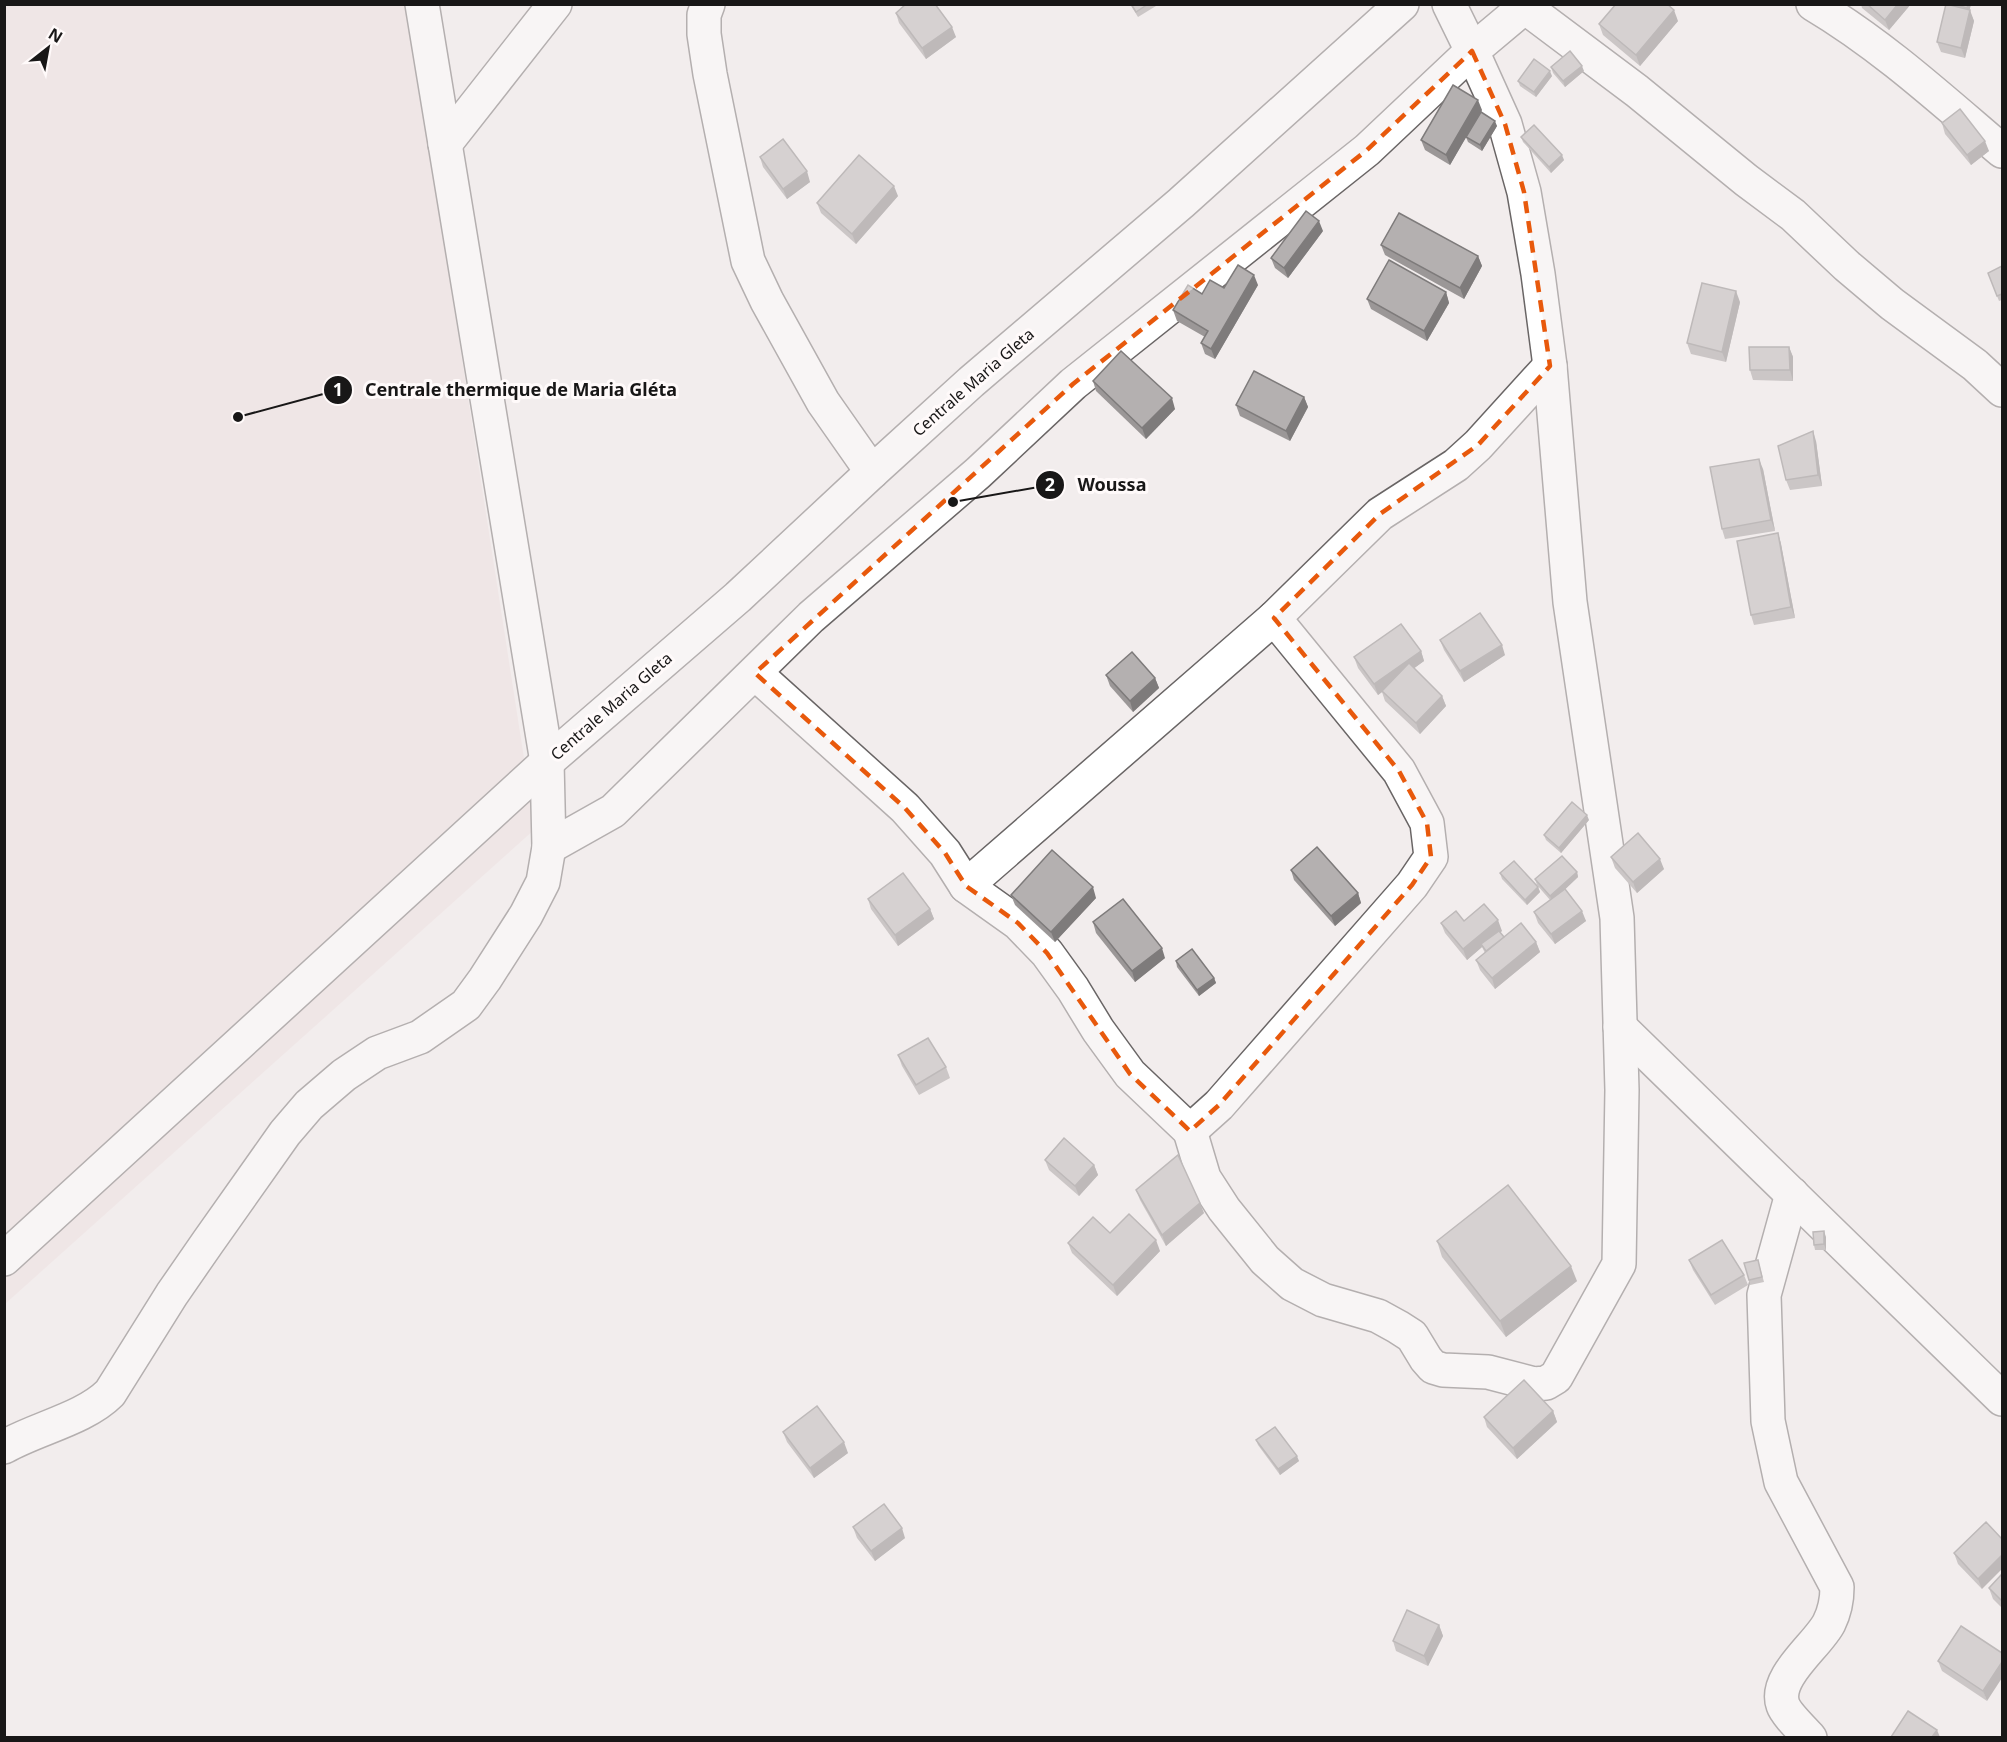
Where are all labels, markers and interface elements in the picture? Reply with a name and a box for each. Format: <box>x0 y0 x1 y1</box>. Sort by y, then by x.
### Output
north arrow <box>18 18 78 78</box>
text: N <box>44 22 67 48</box>
street label: Centrale Maria Gleta <box>908 323 1038 441</box>
callout: Centrale thermique de Maria Gléta <box>323 372 689 408</box>
text: 1 <box>333 377 343 401</box>
text: Centrale thermique de Maria Gléta <box>365 377 677 401</box>
callout: Woussa <box>1035 467 1158 503</box>
text: 2 <box>1045 472 1055 496</box>
text: Woussa <box>1078 472 1146 496</box>
street label: Centrale Maria Gleta <box>546 647 676 765</box>

